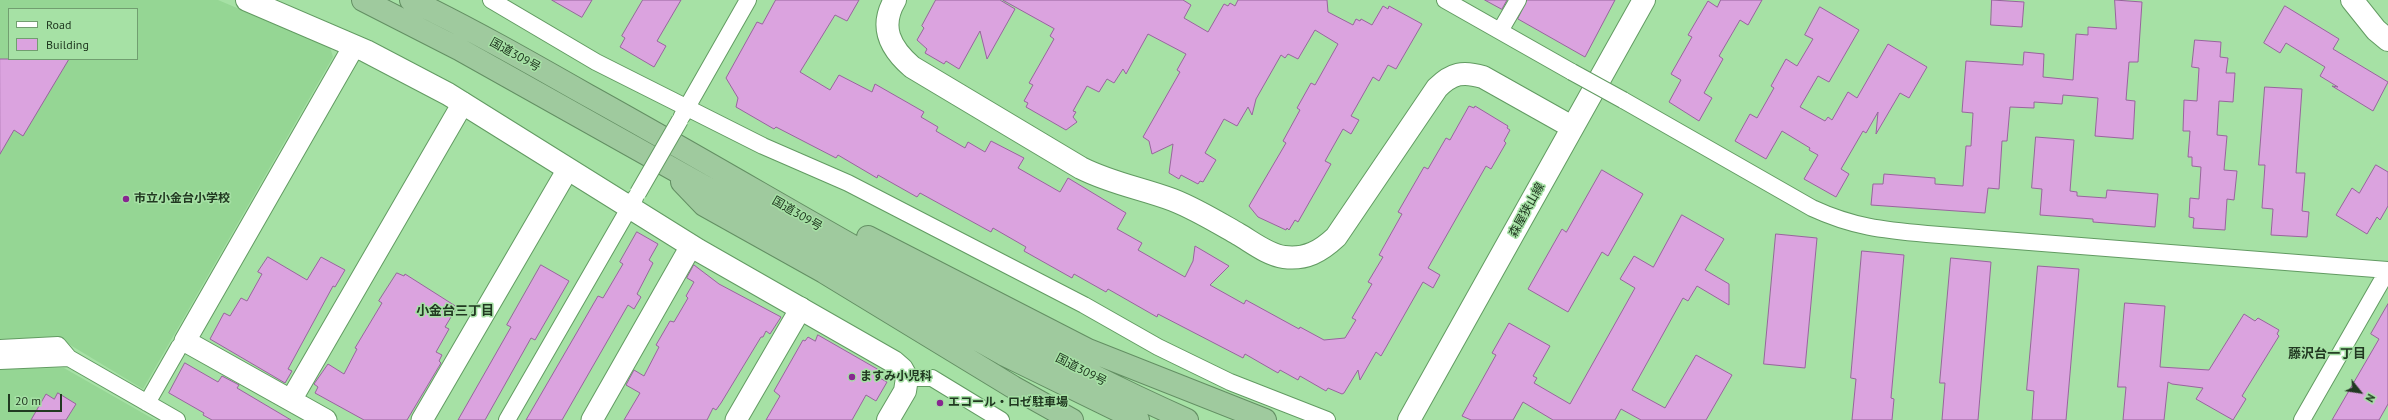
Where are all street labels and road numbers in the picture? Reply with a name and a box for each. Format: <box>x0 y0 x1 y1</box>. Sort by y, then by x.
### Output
street label: 国道309号 <box>487 35 543 75</box>
street label: 森屋狭山線 <box>1506 180 1548 240</box>
street label: 国道309号 <box>769 194 825 234</box>
street label: 国道309号 <box>1053 351 1109 389</box>

